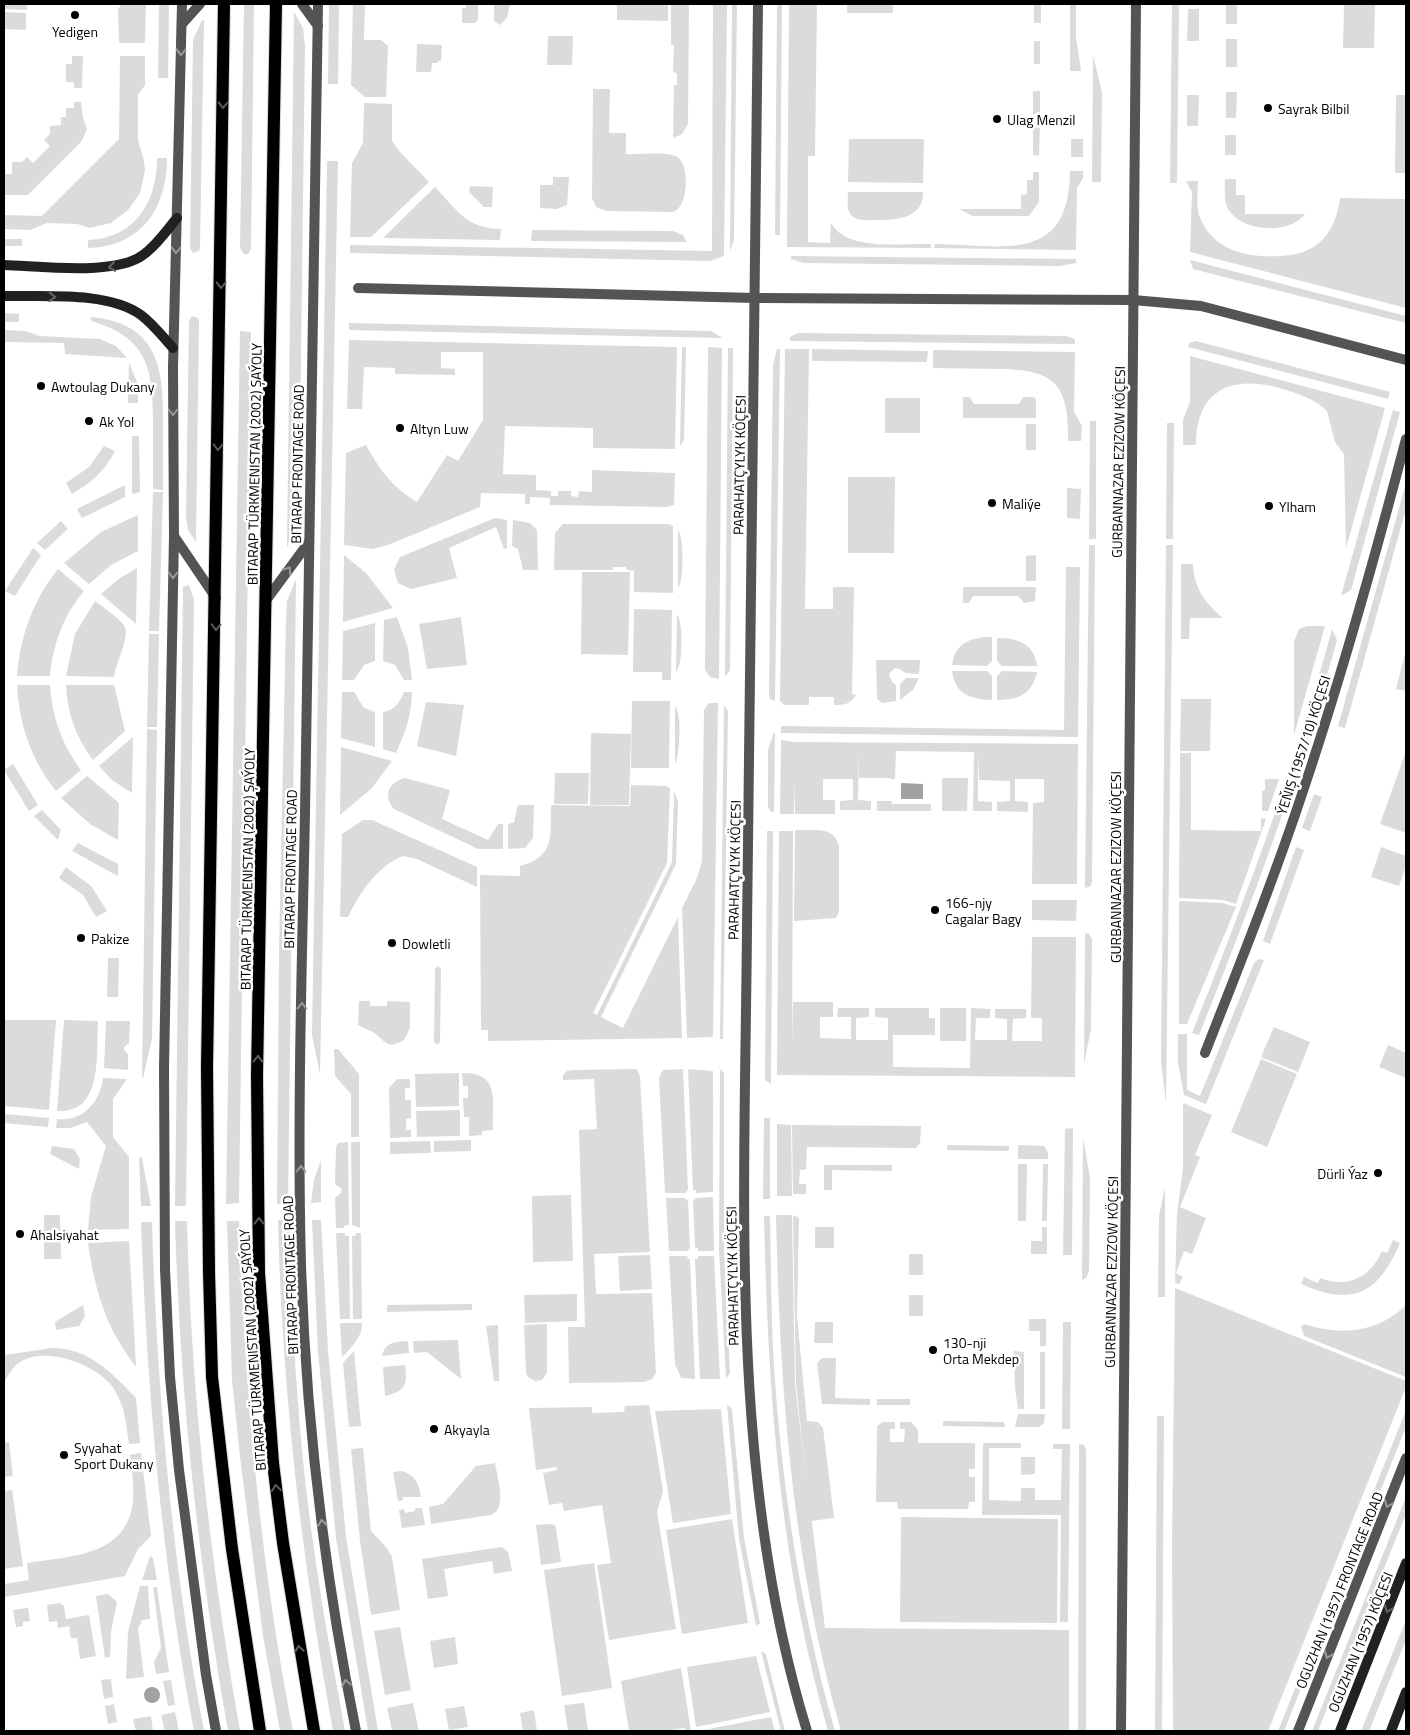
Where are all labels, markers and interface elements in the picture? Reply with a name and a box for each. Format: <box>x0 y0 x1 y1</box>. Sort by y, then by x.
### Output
marker: Yedigen <box>69 9 81 21</box>
place label: Yedigen <box>52 21 98 42</box>
one-way arrow <box>176 49 186 57</box>
place label: Sayrak Bilbil <box>1278 98 1350 119</box>
one-way arrow <box>218 102 228 109</box>
marker: Sayrak Bilbil <box>1262 102 1274 114</box>
place label: Ulag Menzil <box>1007 109 1076 130</box>
marker: Ulag Menzil <box>991 113 1003 125</box>
one-way arrow <box>171 246 181 254</box>
one-way arrow <box>108 261 116 272</box>
one-way arrow <box>215 281 226 289</box>
one-way arrow <box>49 292 57 303</box>
street label: BITARAP TÜRKMENISTAN (2002) ŞAÝOLY <box>241 342 267 585</box>
street label: GURBANNAZAR EZIZOW KÖÇESI <box>1106 366 1130 558</box>
place label: Awtoulag Dukany <box>51 376 155 397</box>
marker: Awtoulag Dukany <box>35 380 47 392</box>
street label: BITARAP FRONTAGE ROAD <box>285 384 309 544</box>
street label: PARAHATÇYLYK KÖÇESI <box>727 395 751 535</box>
one-way arrow <box>168 409 178 417</box>
place label: Ak Yol <box>99 411 134 432</box>
marker: Ak Yol <box>83 415 95 427</box>
place label: Altyn Luw <box>410 418 469 439</box>
marker: Altyn Luw <box>394 422 406 434</box>
one-way arrow <box>213 444 223 452</box>
place label: Maliýe <box>1002 493 1041 514</box>
place label: Ylham <box>1279 496 1316 517</box>
marker: Maliýe <box>986 497 998 509</box>
marker: Ylham <box>1263 500 1275 512</box>
one-way arrow <box>282 566 291 576</box>
one-way arrow <box>168 572 178 579</box>
one-way arrow <box>211 624 221 632</box>
street label: ÝEŇIŞ (1957/10) KÖÇESI <box>1271 673 1335 817</box>
street label: BITARAP TÜRKMENISTAN (2002) ŞAÝOLY <box>234 747 260 990</box>
street label: GURBANNAZAR EZIZOW KÖÇESI <box>1105 771 1126 963</box>
street label: BITARAP FRONTAGE ROAD <box>278 789 302 949</box>
street label: PARAHATÇYLYK KÖÇESI <box>722 800 746 940</box>
place label: 166-njy Cagalar Bagy <box>945 892 1022 929</box>
marker: 166-njy Cagalar Bagy <box>929 904 941 916</box>
place label: Pakize <box>91 928 129 949</box>
marker: Pakize <box>75 932 87 944</box>
place label: Dowletli <box>402 933 451 954</box>
marker: Dowletli <box>386 937 398 949</box>
one-way arrow <box>296 1002 307 1010</box>
one-way arrow <box>253 1054 263 1062</box>
place label: Dürli Ýaz <box>1317 1163 1368 1184</box>
one-way arrow <box>296 1164 306 1172</box>
marker: Dürli Ýaz <box>1372 1167 1384 1179</box>
street label: GURBANNAZAR EZIZOW KÖÇESI <box>1099 1176 1123 1368</box>
street label: BITARAP FRONTAGE ROAD <box>277 1195 303 1355</box>
street label: PARAHATÇYLYK KÖÇESI <box>720 1206 744 1346</box>
one-way arrow <box>254 1217 264 1224</box>
place label: Ahalsiyahat <box>30 1224 99 1245</box>
marker: Ahalsiyahat <box>14 1228 26 1240</box>
street label: BITARAP TÜRKMENISTAN (2002) ŞAÝOLY <box>233 1228 271 1472</box>
place label: 130-nji Orta Mekdep <box>943 1332 1019 1369</box>
marker: 130-nji Orta Mekdep <box>927 1344 939 1356</box>
place label: Akyayla <box>444 1419 490 1440</box>
marker: Akyayla <box>428 1423 440 1435</box>
place label: Syyahat Sport Dukany <box>74 1437 154 1474</box>
marker: Syyahat Sport Dukany <box>58 1449 70 1461</box>
one-way arrow <box>271 1484 282 1492</box>
street label: OGUZHAN (1957) FRONTAGE ROAD <box>1290 1488 1388 1692</box>
one-way arrow <box>1384 1499 1394 1508</box>
one-way arrow <box>317 1519 328 1527</box>
street label: OGUZHAN (1957) KÖÇESI <box>1322 1569 1398 1715</box>
one-way arrow <box>1384 1604 1395 1613</box>
one-way arrow <box>295 1644 305 1653</box>
one-way arrow <box>1324 1650 1334 1659</box>
one-way arrow <box>342 1679 352 1688</box>

